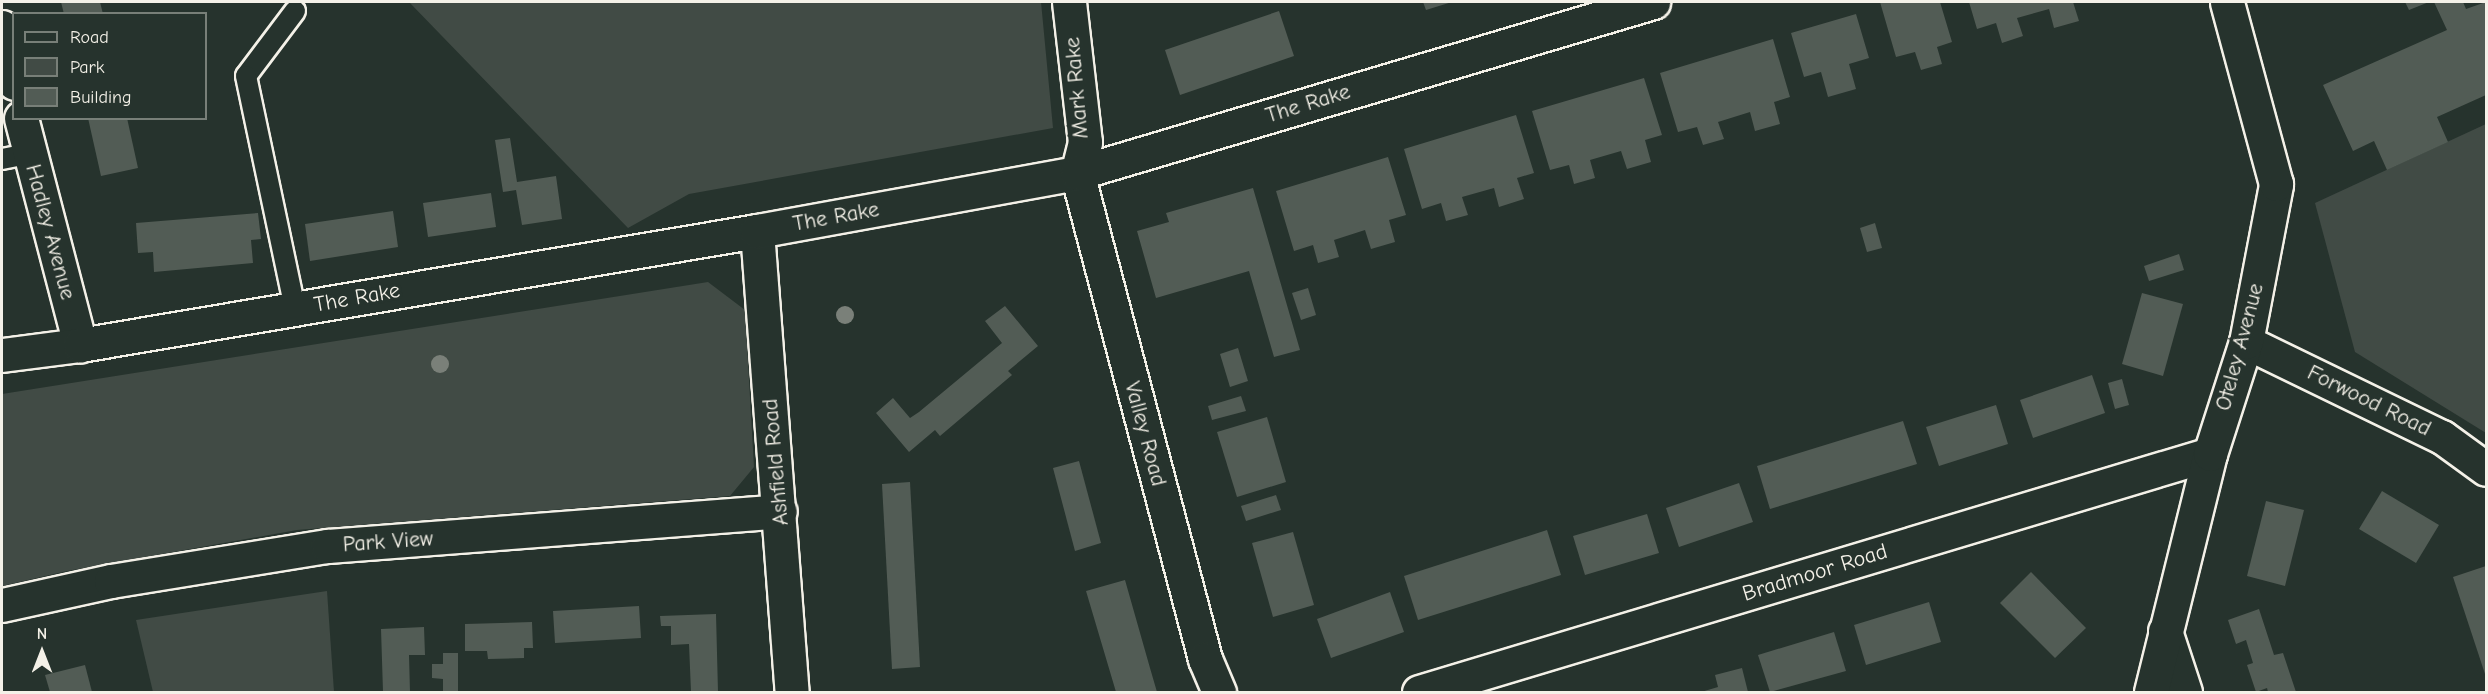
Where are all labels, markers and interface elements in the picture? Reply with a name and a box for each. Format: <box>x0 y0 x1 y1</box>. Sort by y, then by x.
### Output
legend <box>12 12 207 120</box>
text: Road <box>70 27 109 48</box>
street label: Mark Rake <box>1059 36 1095 140</box>
text: Park <box>70 57 104 78</box>
street label: The Rake <box>1263 79 1353 129</box>
text: Building <box>70 87 132 108</box>
street label: Hadley Avenue <box>19 161 81 303</box>
street label: The Rake <box>791 196 881 238</box>
street label: The Rake <box>312 277 402 319</box>
street label: Oteley Avenue <box>2210 280 2270 414</box>
street label: Forwood Road <box>2303 360 2435 442</box>
street label: Valley Road <box>1118 379 1172 489</box>
street label: Ashfield Road <box>757 397 795 527</box>
street label: Park View <box>342 526 434 558</box>
street label: Bradmoor Road <box>1739 538 1891 608</box>
north arrow <box>12 622 72 682</box>
text: N <box>37 625 47 643</box>

